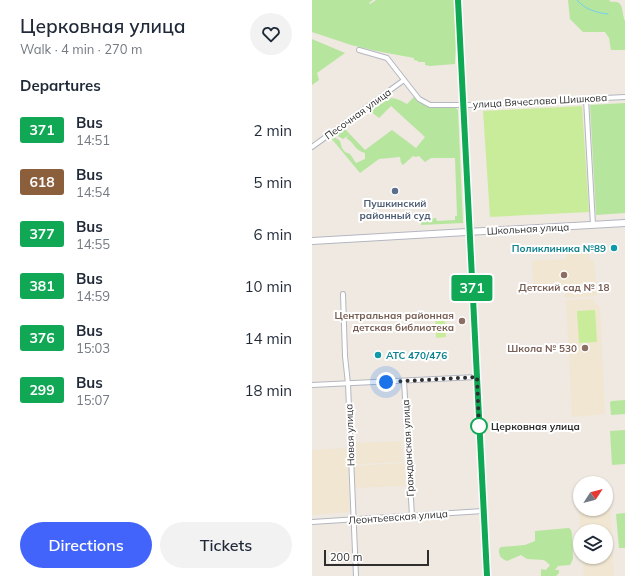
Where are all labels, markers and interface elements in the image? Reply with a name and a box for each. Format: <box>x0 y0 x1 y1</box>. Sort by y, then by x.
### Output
button: heart <box>250 13 292 55</box>
text: Церковная улица <box>20 14 186 38</box>
text: Walk · 4 min · 270 m <box>20 41 142 57</box>
text: Departures <box>20 76 101 95</box>
street label: Песочная улица <box>322 86 394 142</box>
street label: улица Вячеслава Шишкова <box>473 91 607 111</box>
text: Bus <box>76 113 103 132</box>
text: 371 <box>29 121 55 139</box>
text: 2 min <box>254 121 292 140</box>
text: 14:51 <box>76 132 110 148</box>
text: Bus <box>76 165 103 184</box>
text: 618 <box>29 173 55 191</box>
text: 5 min <box>254 173 292 192</box>
text: 14:54 <box>76 184 110 200</box>
marker: Пушкинский районный суд <box>390 186 400 196</box>
place label: Пушкинский районный суд <box>360 197 431 222</box>
text: Bus <box>76 217 103 236</box>
street label: Школьная улица <box>486 220 570 238</box>
text: 377 <box>29 225 55 243</box>
text: 6 min <box>254 225 292 244</box>
text: 14:55 <box>76 236 110 252</box>
place label: Поликлиника №89 <box>512 242 606 255</box>
marker: Поликлиника №89 <box>609 243 619 253</box>
text: Bus <box>76 269 103 288</box>
marker: Детский сад № 18 <box>559 270 569 280</box>
line badge: 371 <box>449 275 495 301</box>
text: 381 <box>29 277 55 295</box>
text: 10 min <box>245 277 292 296</box>
text: 371 <box>459 279 485 297</box>
place label: Детский сад № 18 <box>518 281 610 294</box>
text: 14:59 <box>76 288 110 304</box>
place label: Центральная районная детская библиотека <box>334 309 454 334</box>
marker: Центральная районная детская библиотека <box>457 316 467 326</box>
text: Bus <box>76 321 103 340</box>
text: 376 <box>29 329 55 347</box>
text: 14 min <box>245 329 292 348</box>
text: 15:03 <box>76 340 110 356</box>
place label: Школа № 530 <box>507 342 577 355</box>
marker: Школа № 530 <box>580 343 590 353</box>
place label: АТС 470/476 <box>386 349 447 362</box>
marker: АТС 470/476 <box>373 350 383 360</box>
your location <box>376 372 396 392</box>
text: Bus <box>76 373 103 392</box>
text: 299 <box>29 381 55 399</box>
text: 18 min <box>245 381 292 400</box>
text: 15:07 <box>76 392 110 408</box>
street label: Гражданская улица <box>399 399 417 497</box>
street label: Новая улица <box>342 404 358 466</box>
marker: Церковная улица <box>470 417 488 435</box>
place label: Церковная улица <box>491 420 580 433</box>
north arrow <box>573 476 613 516</box>
map controls <box>573 476 613 564</box>
street label: Леонтьевская улица <box>348 507 448 527</box>
button: Directions <box>20 522 152 568</box>
button: Tickets <box>160 522 292 568</box>
button: layers <box>573 524 613 564</box>
scale bar <box>324 548 429 567</box>
text: 200 m <box>330 550 362 564</box>

